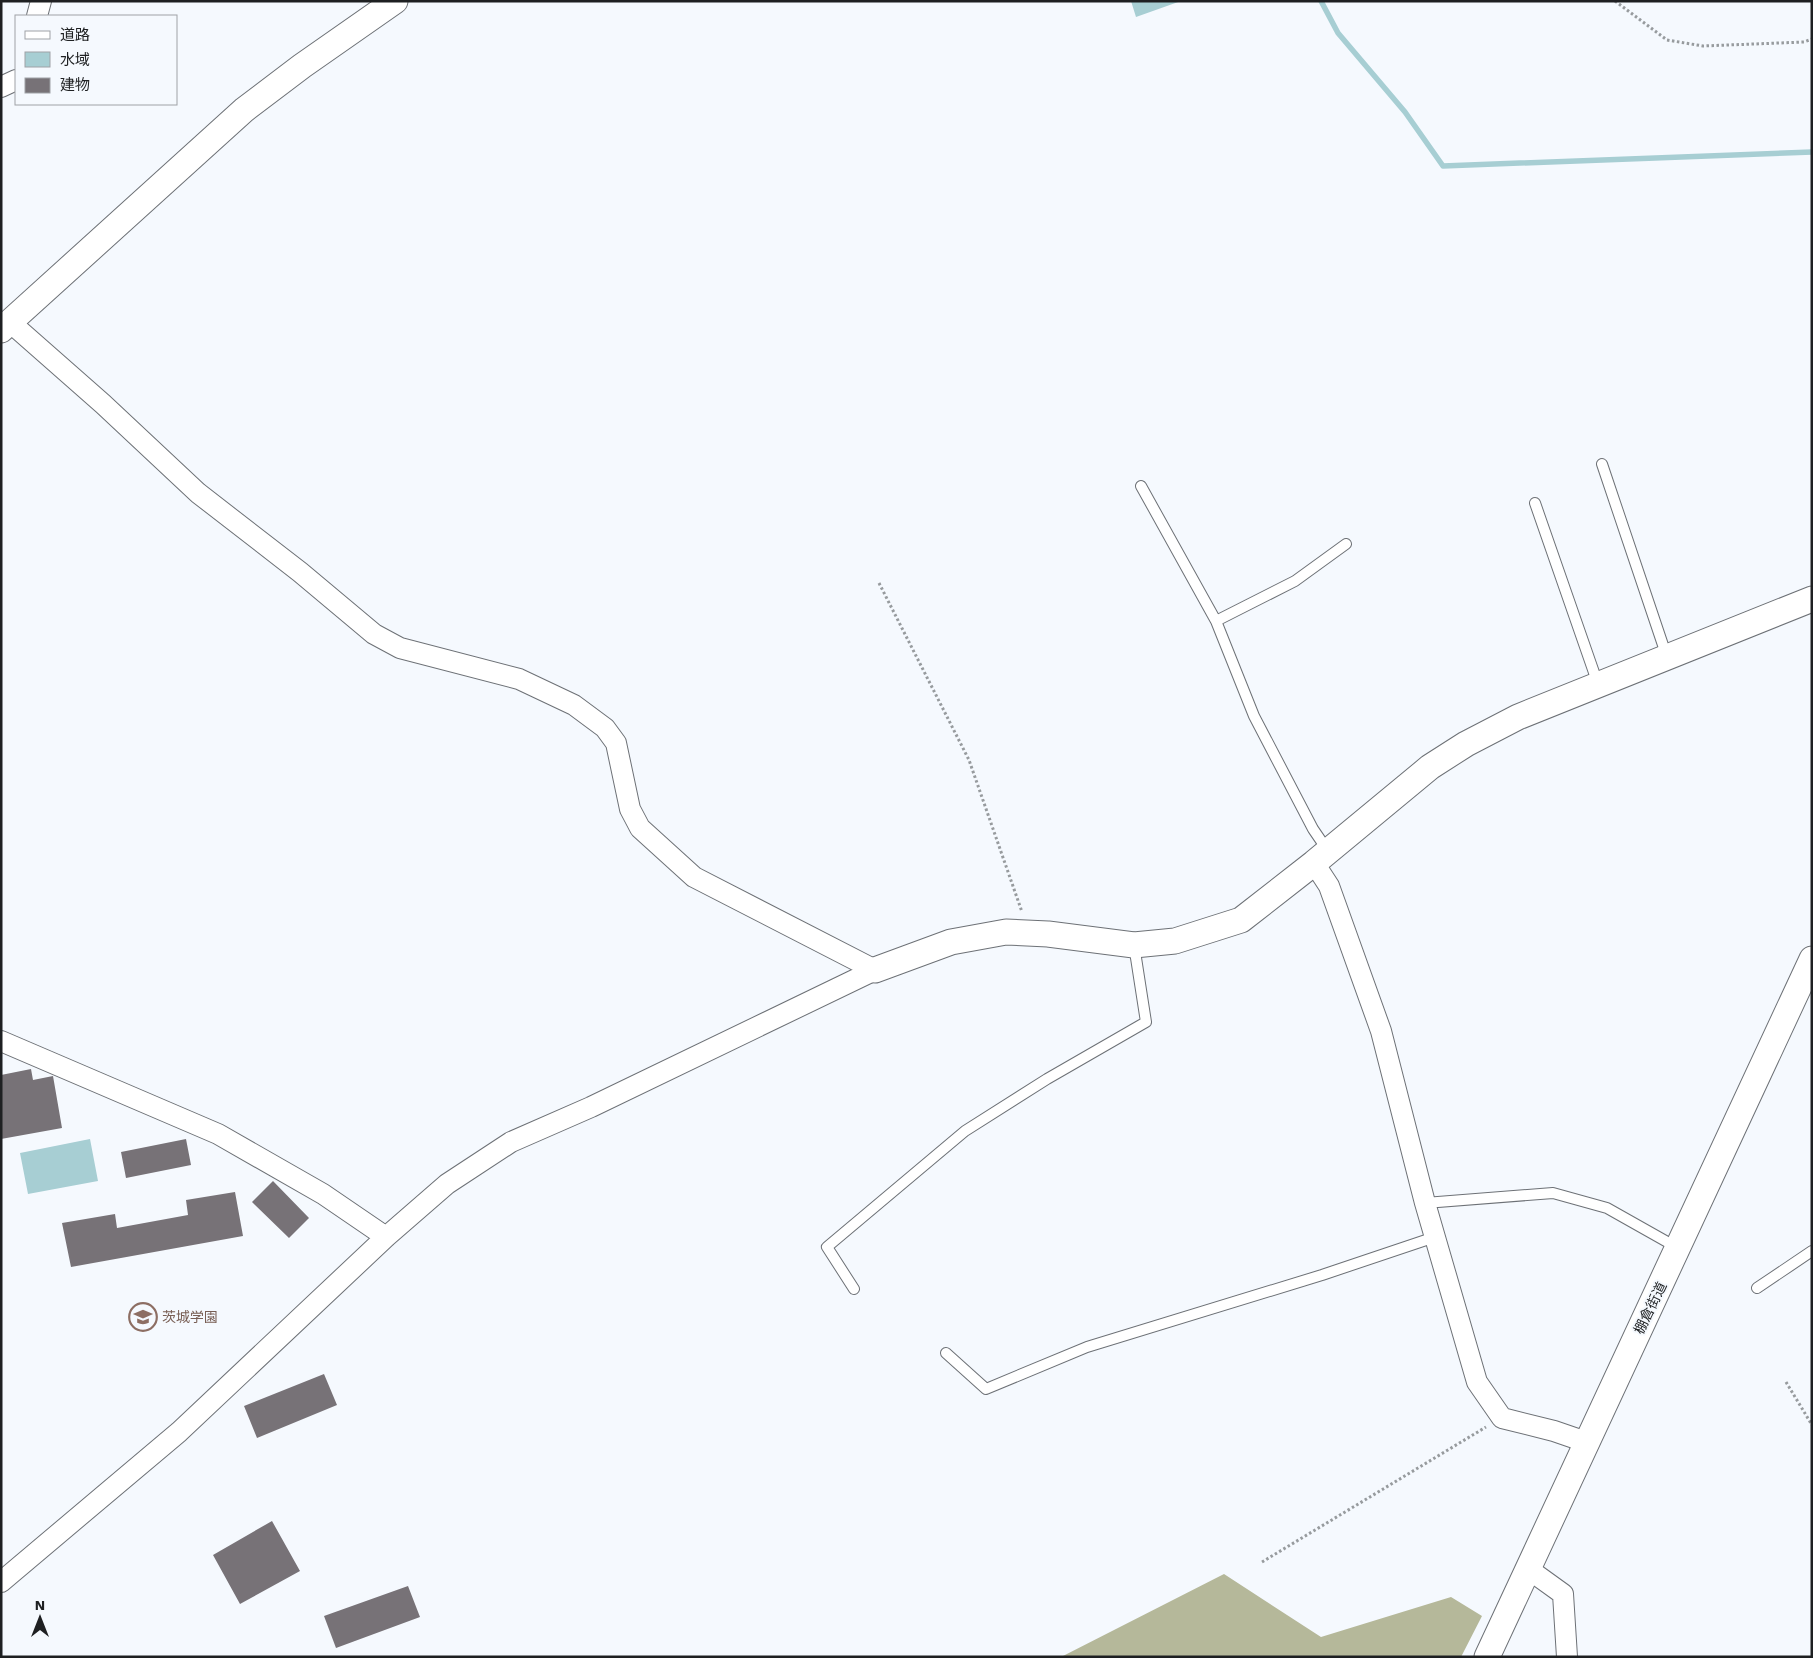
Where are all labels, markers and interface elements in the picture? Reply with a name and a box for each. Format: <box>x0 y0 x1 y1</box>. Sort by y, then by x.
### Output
legend <box>15 15 178 105</box>
text: 道路 <box>60 26 90 44</box>
text: 水域 <box>60 51 90 69</box>
text: 建物 <box>60 76 90 94</box>
street label: 棚倉街道 <box>1631 1279 1669 1337</box>
school or university icon: 茨城学園 <box>128 1302 158 1332</box>
place label: 茨城学園 <box>162 1309 218 1325</box>
north arrow <box>15 1593 65 1643</box>
text: N <box>35 1597 45 1613</box>

